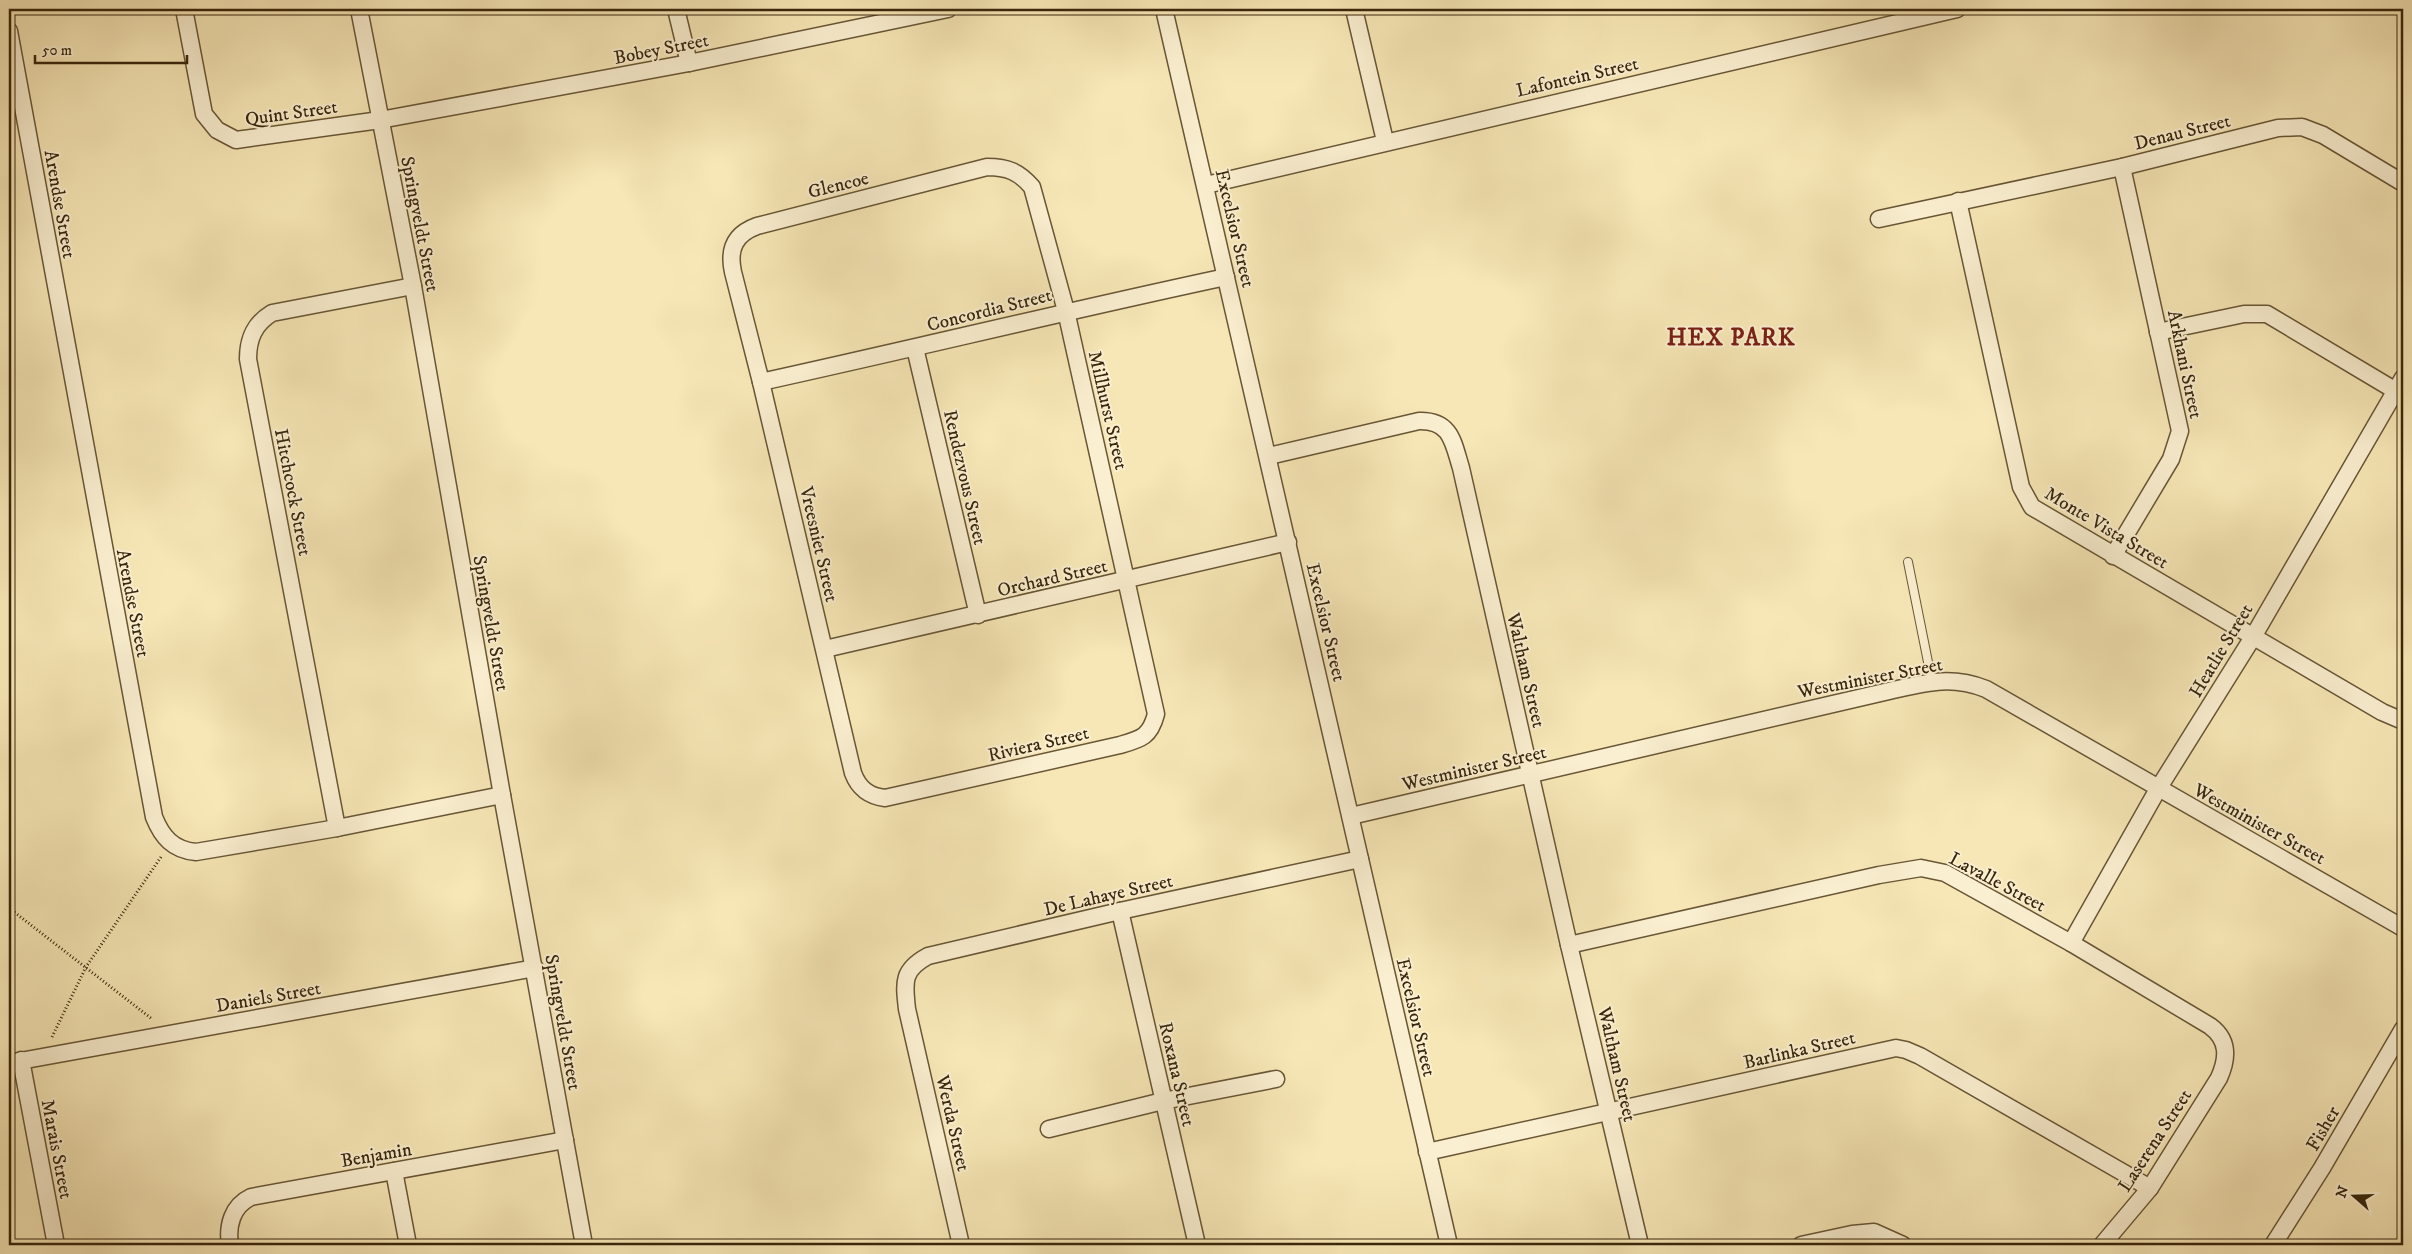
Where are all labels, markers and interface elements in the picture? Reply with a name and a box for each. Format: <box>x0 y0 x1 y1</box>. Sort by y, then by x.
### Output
street label: Bobey Street <box>612 29 711 70</box>
scale bar <box>35 32 188 64</box>
text: 50 m <box>42 41 72 60</box>
street label: Lafontein Street <box>1514 52 1641 103</box>
street label: Quint Street <box>244 96 339 131</box>
street label: Denau Street <box>2132 109 2233 155</box>
street label: Arendse Street <box>39 148 80 260</box>
street label: Springveldt Street <box>395 155 444 294</box>
street label: Glencoe <box>806 167 871 204</box>
street label: Excelsior Street <box>1210 167 1259 290</box>
street label: Concordia Street <box>925 284 1054 337</box>
street label: Arkhani Street <box>2162 308 2207 421</box>
district label: HEX PARK <box>1666 323 1796 353</box>
street label: Millhurst Street <box>1083 349 1132 472</box>
street label: Rendezvous Street <box>938 408 991 547</box>
street label: Hitchcock Street <box>269 427 316 558</box>
street label: Monte Vista Street <box>2040 482 2172 574</box>
street label: Vreesniet Street <box>794 483 843 604</box>
street label: Arendse Street <box>111 547 154 659</box>
street label: Springveldt Street <box>467 554 514 693</box>
street label: Orchard Street <box>995 555 1110 602</box>
street label: Excelsior Street <box>1301 561 1350 684</box>
street label: Heatlie Street <box>2184 600 2258 702</box>
street label: Waltham Street <box>1501 610 1550 730</box>
street label: Westminister Street <box>1795 653 1945 704</box>
street label: Riviera Street <box>986 722 1091 767</box>
street label: Westminister Street <box>1399 741 1549 796</box>
street label: Westminister Street <box>2188 778 2329 870</box>
street label: Lavalle Street <box>1945 847 2050 917</box>
street label: De Lahaye Street <box>1042 869 1175 921</box>
street label: Springveldt Street <box>539 953 586 1092</box>
street label: Excelsior Street <box>1391 956 1440 1079</box>
street label: Daniels Street <box>214 977 322 1018</box>
street label: Waltham Street <box>1592 1004 1641 1124</box>
street label: Roxana Street <box>1153 1020 1200 1129</box>
street label: Barlinka Street <box>1741 1026 1858 1074</box>
street label: Werda Street <box>930 1072 975 1174</box>
street label: Laserena Street <box>2113 1085 2197 1197</box>
street label: Marais Street <box>36 1098 77 1201</box>
street label: Fisher <box>2301 1102 2345 1155</box>
street label: Benjamin <box>339 1138 414 1173</box>
north arrow <box>2330 1172 2380 1222</box>
text: N <box>2332 1183 2353 1200</box>

